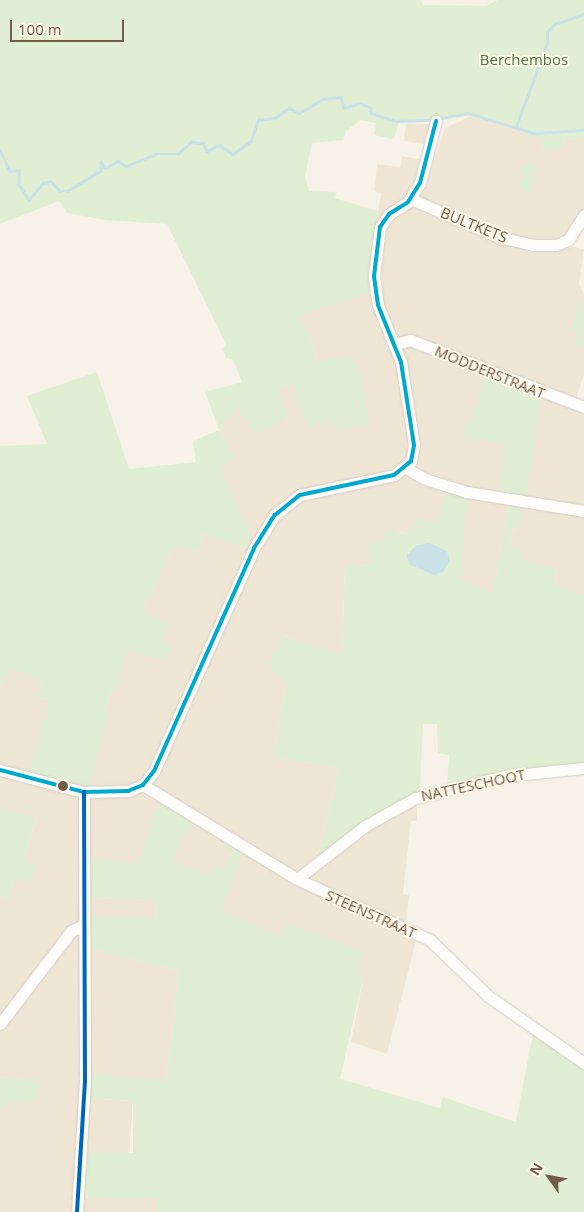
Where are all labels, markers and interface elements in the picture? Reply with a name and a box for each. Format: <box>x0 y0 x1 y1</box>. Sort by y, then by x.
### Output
scale bar <box>12 10 126 42</box>
text: 100 m <box>18 19 62 39</box>
park label: Berchembos <box>480 51 568 69</box>
street label: BULTKETS <box>438 203 510 247</box>
street label: MODDERSTRAAT <box>432 342 548 402</box>
street label: NATTESCHOOT <box>419 765 527 805</box>
unlabelled marker <box>58 781 68 791</box>
street label: STEENSTRAAT <box>323 886 419 942</box>
north arrow <box>524 1152 574 1202</box>
text: N <box>525 1159 547 1179</box>

